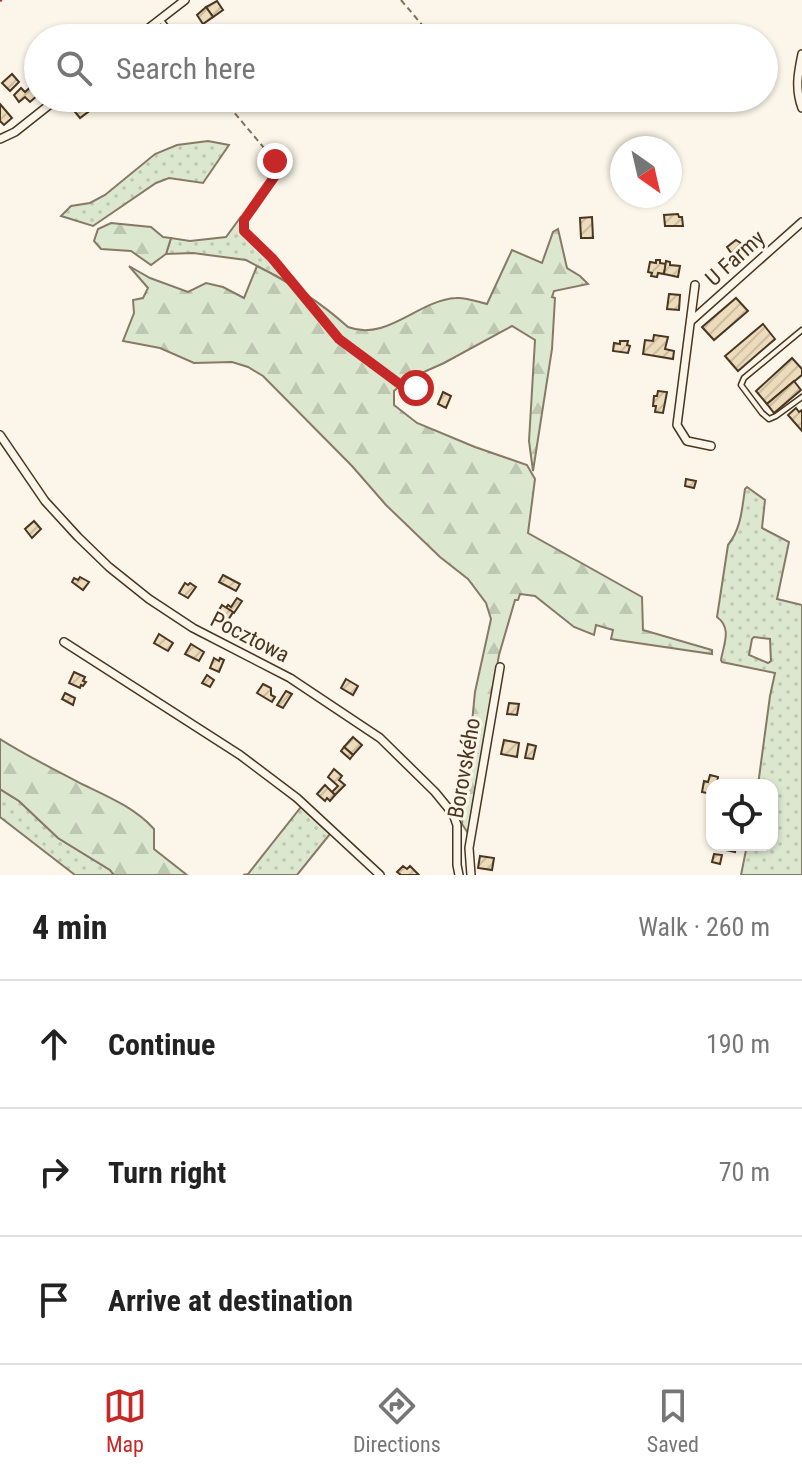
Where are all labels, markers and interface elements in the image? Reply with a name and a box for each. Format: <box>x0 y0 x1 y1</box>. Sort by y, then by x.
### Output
search box <box>24 24 778 112</box>
icon: search <box>52 46 96 90</box>
text: Search here <box>116 51 256 86</box>
north arrow <box>610 136 682 208</box>
route end <box>257 143 293 179</box>
street label: U Farmy <box>700 225 770 291</box>
route start <box>398 370 434 406</box>
street label: Pocztowa <box>206 607 294 667</box>
street label: Borovského <box>443 716 485 820</box>
map controls <box>706 779 778 851</box>
button: locate <box>706 779 778 851</box>
text: 4 min <box>32 907 108 947</box>
text: Walk · 260 m <box>638 912 770 942</box>
icon: ahead <box>32 1022 76 1066</box>
text: Continue <box>108 1027 215 1062</box>
text: 190 m <box>706 1029 770 1059</box>
icon: right <box>32 1150 76 1194</box>
text: Turn right <box>108 1155 226 1190</box>
text: 70 m <box>719 1157 770 1187</box>
icon: arrive <box>32 1278 76 1322</box>
text: Arrive at destination <box>108 1283 353 1318</box>
tab: Map <box>103 1384 147 1457</box>
tab: Directions <box>353 1384 441 1457</box>
tab: Saved <box>647 1384 699 1457</box>

